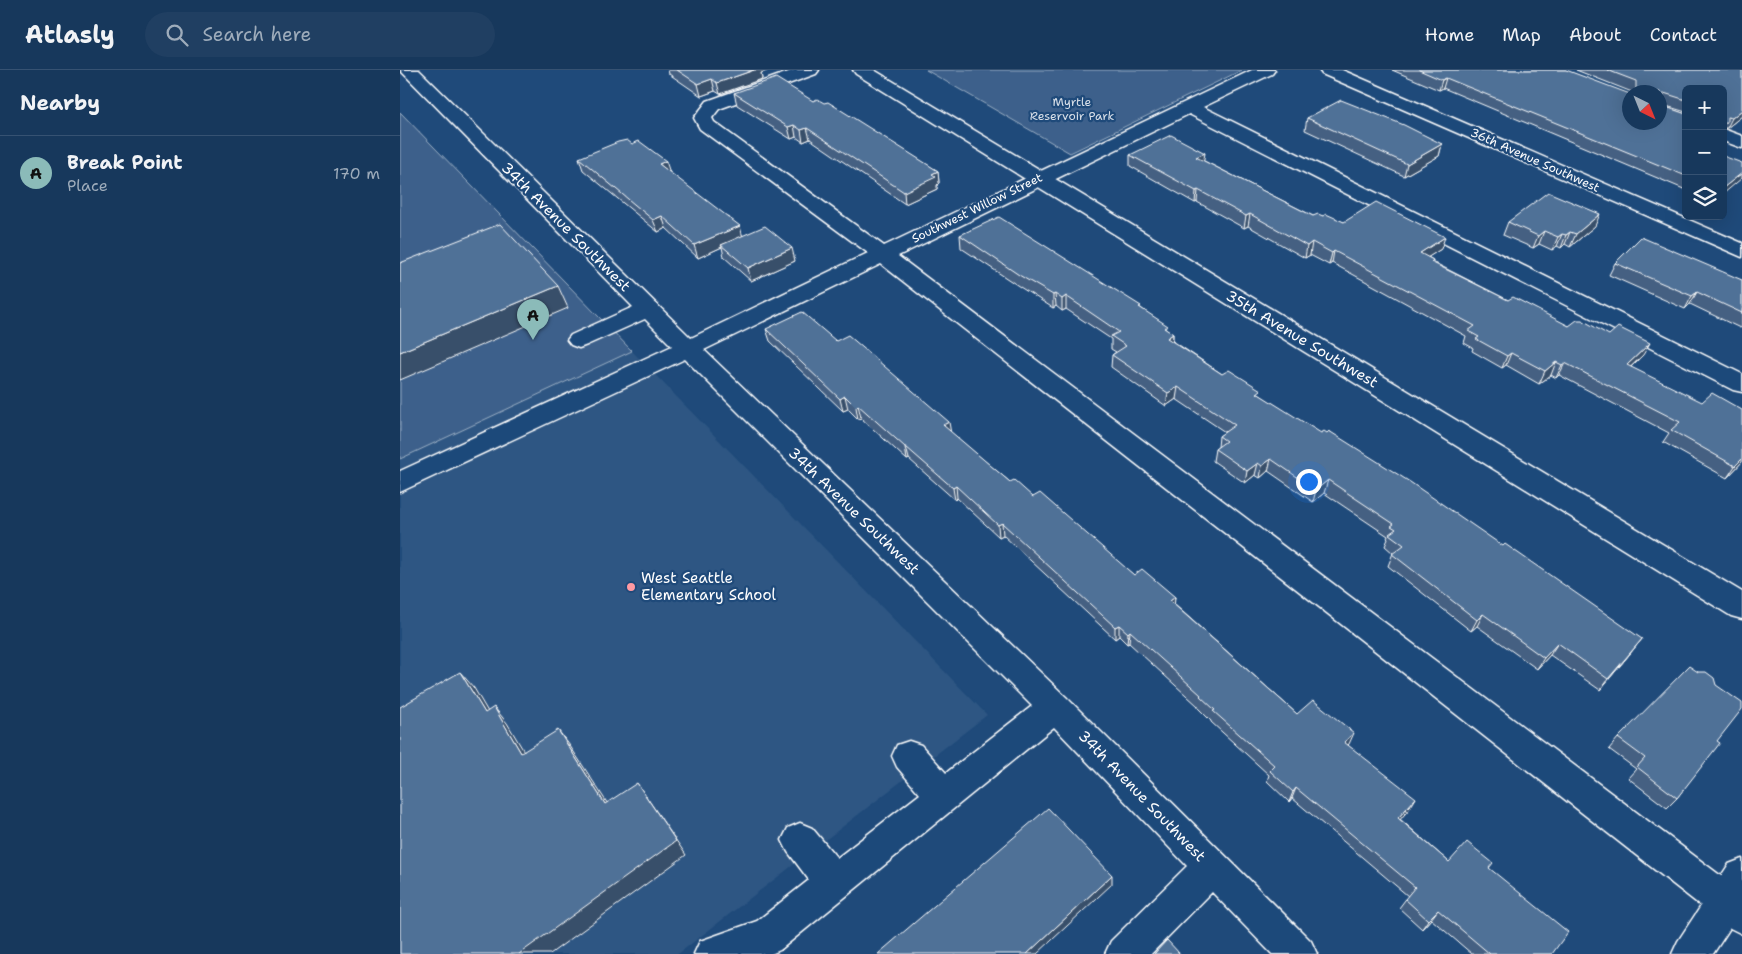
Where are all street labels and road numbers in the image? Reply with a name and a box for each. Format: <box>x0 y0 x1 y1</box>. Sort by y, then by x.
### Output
street label: 36th Avenue Southwest <box>1468 124 1602 196</box>
street label: 34th Avenue Southwest <box>497 158 635 296</box>
street label: Southwest Willow Street <box>909 169 1045 247</box>
street label: 35th Avenue Southwest <box>1222 286 1382 392</box>
street label: 34th Avenue Southwest <box>784 443 924 579</box>
street label: 34th Avenue Southwest <box>1074 726 1210 866</box>

